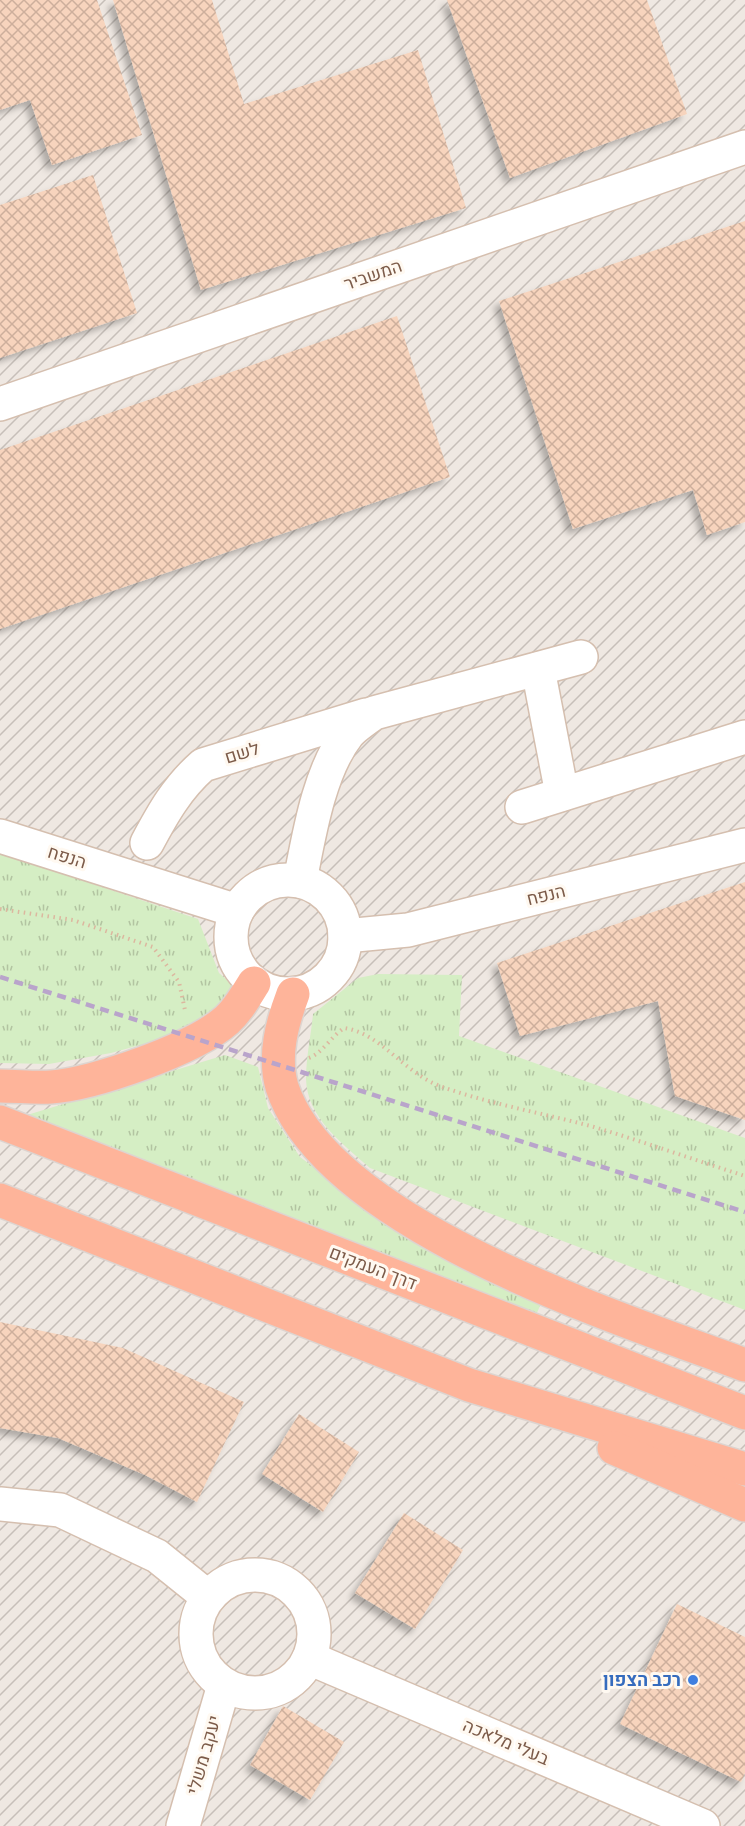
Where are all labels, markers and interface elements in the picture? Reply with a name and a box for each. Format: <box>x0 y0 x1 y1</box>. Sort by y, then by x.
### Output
street label: המשביר <box>341 255 405 295</box>
street label: לשם <box>222 737 262 769</box>
street label: הנפח <box>45 841 89 873</box>
street label: הנפח <box>524 880 568 910</box>
street label: דרך העמקים <box>326 1241 420 1295</box>
place label: רכב הצפון <box>603 1669 681 1691</box>
marker: רכב הצפון <box>686 1673 700 1687</box>
street label: יעקב משלי <box>182 1713 226 1797</box>
street label: בעלי מלאכה <box>460 1714 553 1770</box>

